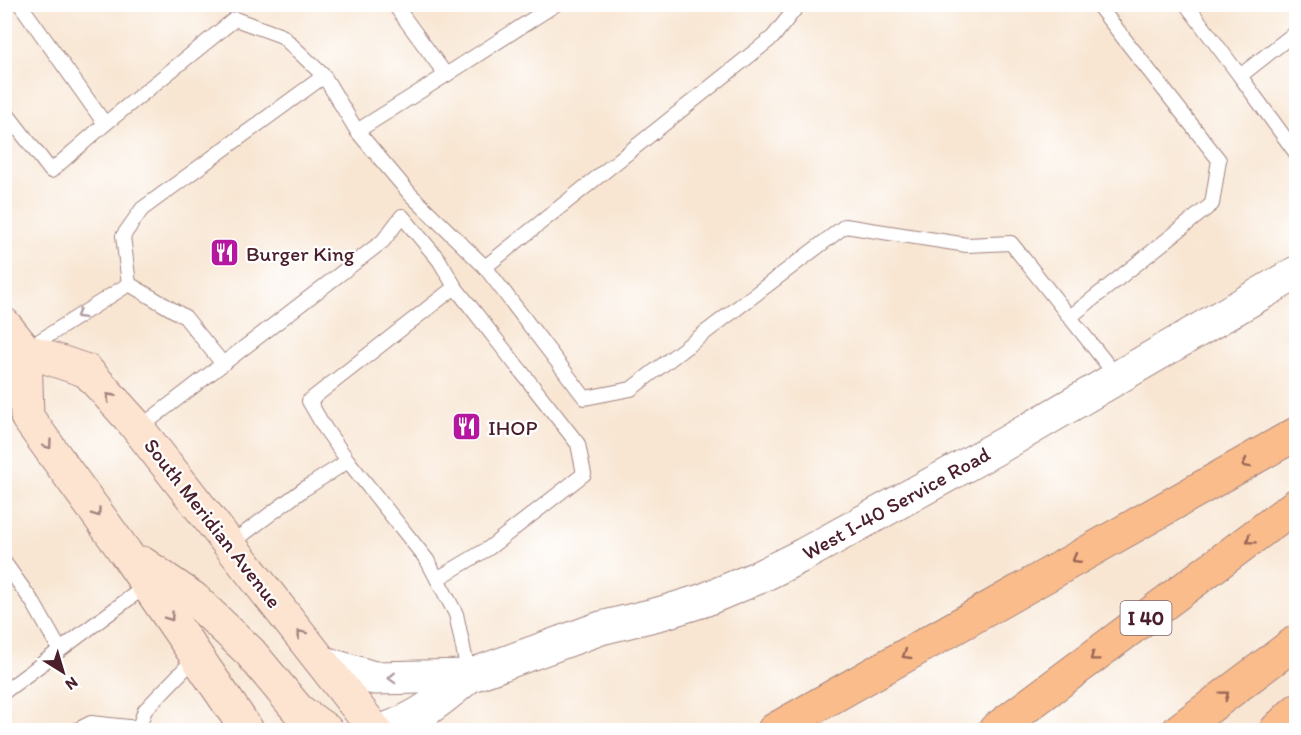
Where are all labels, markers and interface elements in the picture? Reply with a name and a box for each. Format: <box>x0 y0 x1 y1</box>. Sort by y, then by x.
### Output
restaurant icon: Burger King <box>209 237 241 269</box>
place label: Burger King <box>246 241 355 266</box>
one-way arrow <box>76 308 86 320</box>
one-way arrow <box>106 393 117 404</box>
restaurant icon: IHOP <box>451 411 483 443</box>
place label: IHOP <box>488 415 538 440</box>
street label: South Meridian Avenue <box>139 433 287 613</box>
one-way arrow <box>41 439 52 450</box>
street label: West I-40 Service Road <box>798 441 995 565</box>
one-way arrow <box>1242 457 1252 468</box>
one-way arrow <box>90 507 101 518</box>
one-way arrow <box>1245 533 1256 544</box>
one-way arrow <box>1072 552 1082 564</box>
road number: I 40 <box>1120 601 1172 635</box>
one-way arrow <box>163 611 174 622</box>
one-way arrow <box>298 630 309 641</box>
north arrow <box>33 642 93 702</box>
one-way arrow <box>902 648 912 660</box>
one-way arrow <box>1089 649 1100 660</box>
one-way arrow <box>388 671 397 684</box>
text: N <box>62 673 82 694</box>
one-way arrow <box>1219 692 1230 703</box>

